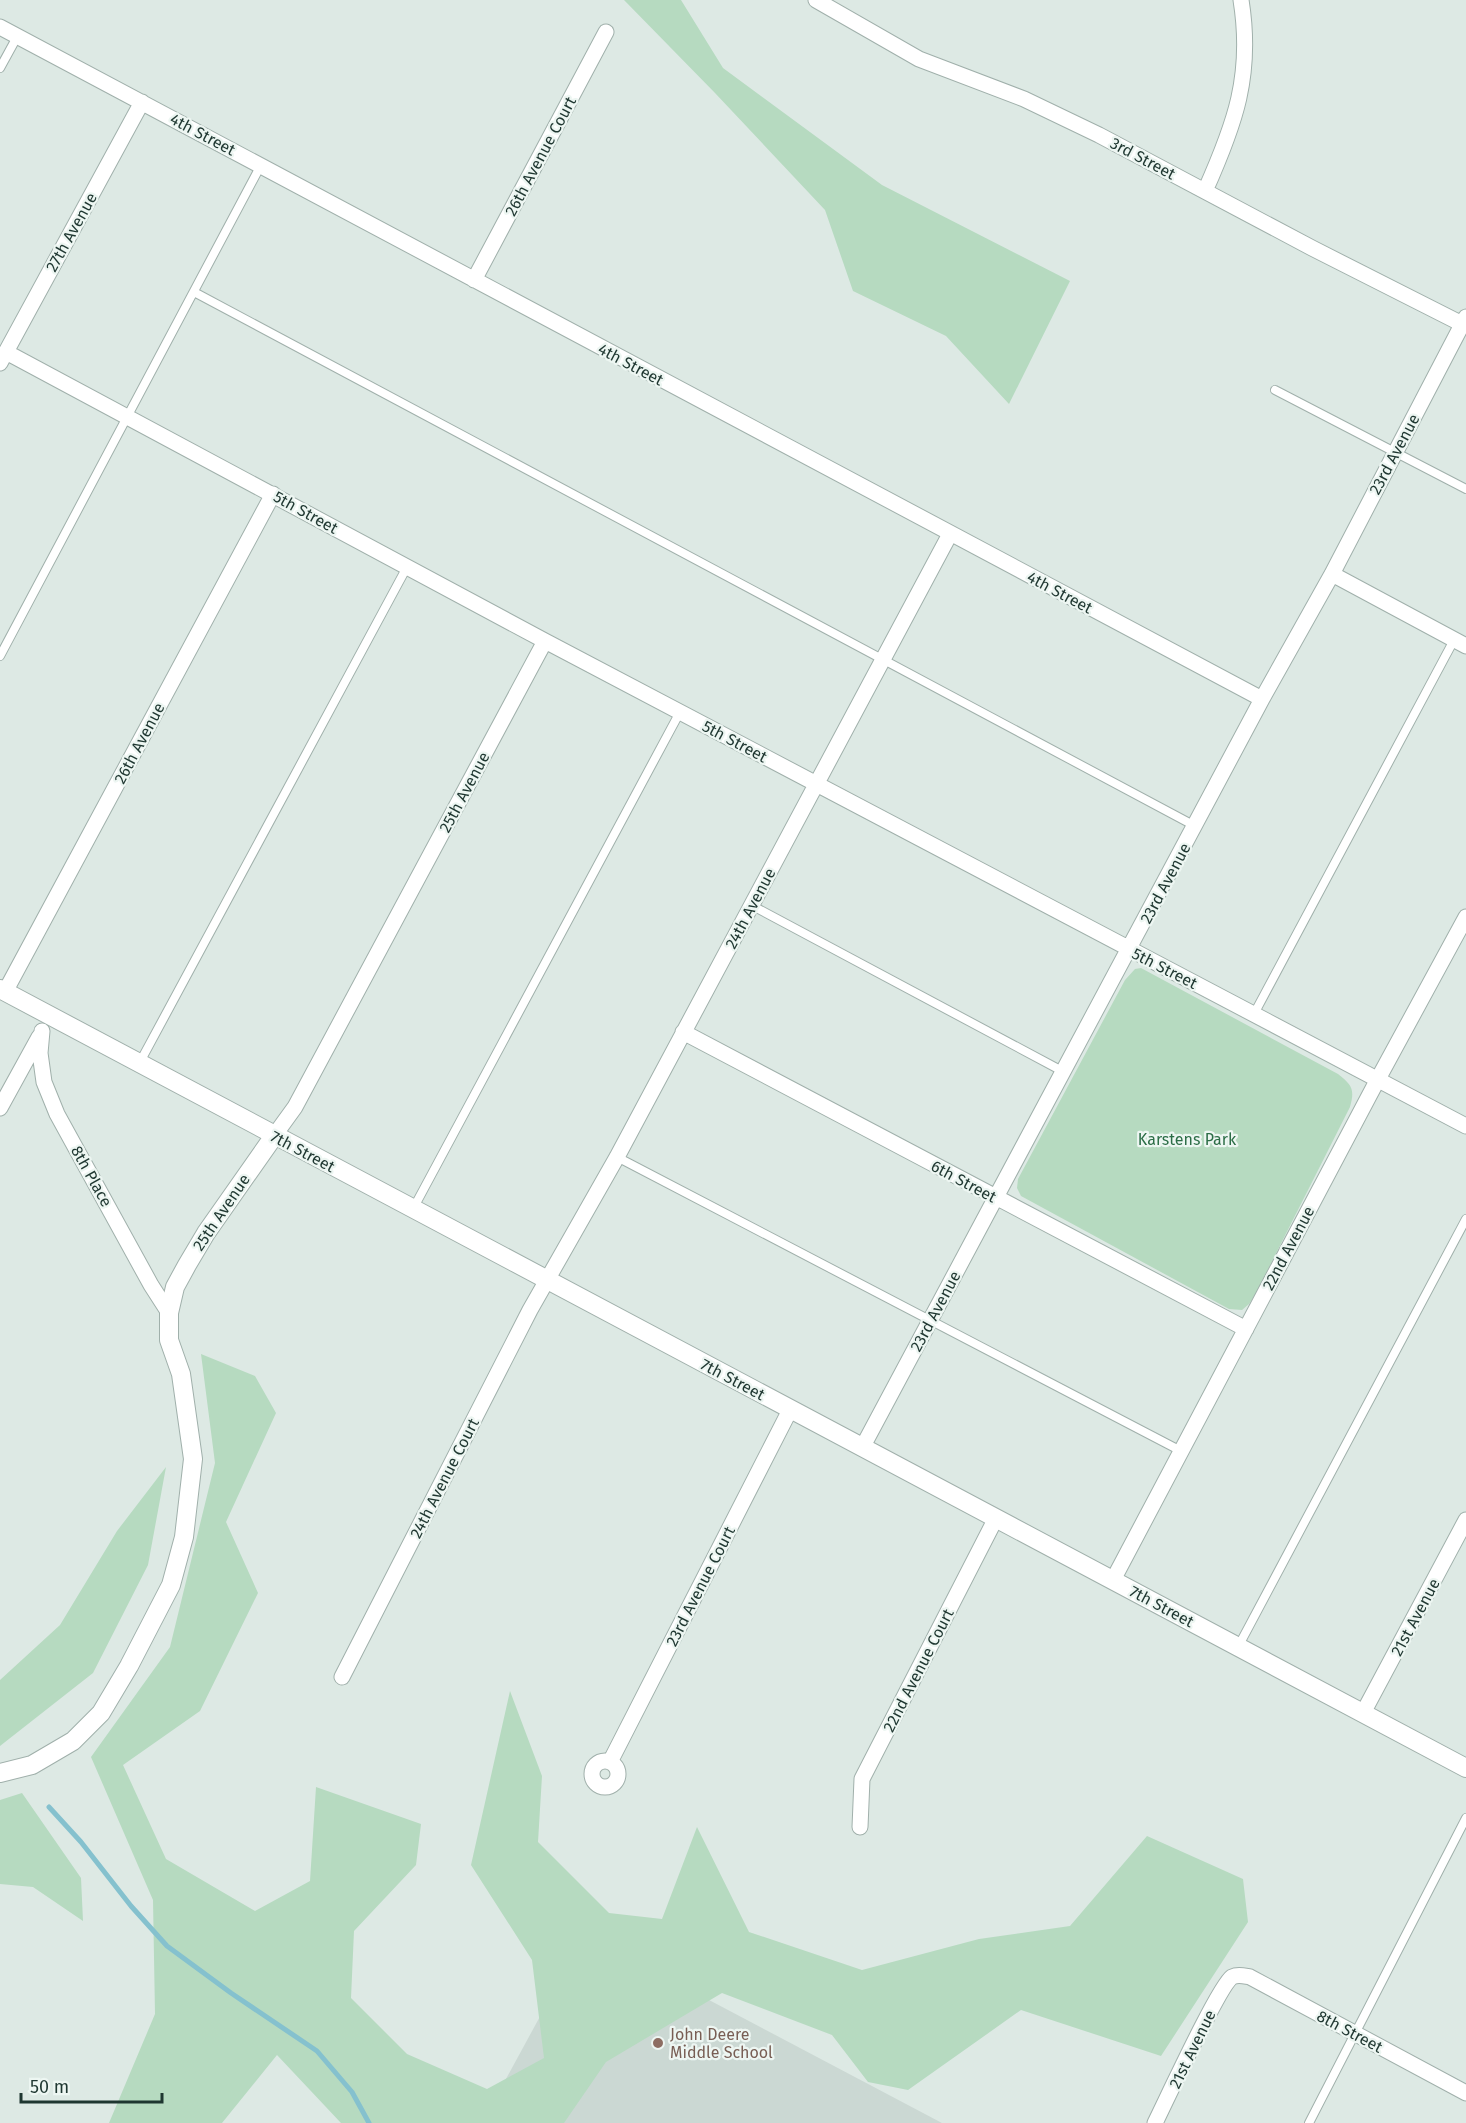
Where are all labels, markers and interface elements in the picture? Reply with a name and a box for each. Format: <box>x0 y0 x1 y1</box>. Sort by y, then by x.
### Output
street label: 26th Avenue Court <box>501 93 580 219</box>
street label: 4th Street <box>167 109 239 160</box>
street label: 3rd Street <box>1107 133 1179 184</box>
street label: 27th Avenue <box>42 189 101 275</box>
street label: 4th Street <box>595 339 667 390</box>
street label: 23rd Avenue <box>1365 411 1424 498</box>
street label: 5th Street <box>270 487 341 538</box>
street label: 4th Street <box>1024 567 1096 618</box>
street label: 26th Avenue <box>110 700 169 787</box>
street label: 5th Street <box>699 716 771 767</box>
street label: 25th Avenue <box>435 749 494 836</box>
street label: 23rd Avenue <box>1136 840 1195 927</box>
street label: 24th Avenue <box>721 865 780 952</box>
street label: 5th Street <box>1129 944 1201 993</box>
street label: 7th Street <box>267 1127 338 1176</box>
park label: Karstens Park <box>1138 1130 1237 1149</box>
street label: 8th Place <box>67 1142 116 1210</box>
street label: 6th Street <box>928 1156 1000 1207</box>
street label: 25th Avenue <box>189 1170 254 1254</box>
street label: 22nd Avenue <box>1258 1203 1318 1293</box>
street label: 23rd Avenue <box>906 1268 965 1355</box>
street label: 7th Street <box>697 1355 768 1404</box>
street label: 24th Avenue Court <box>406 1415 483 1541</box>
street label: 23rd Avenue Court <box>662 1523 739 1649</box>
street label: 21st Avenue <box>1387 1575 1444 1659</box>
street label: 7th Street <box>1126 1582 1197 1631</box>
street label: 22nd Avenue Court <box>879 1605 958 1735</box>
street label: 8th Street <box>1314 2006 1386 2057</box>
street label: 21st Avenue <box>1165 2007 1220 2092</box>
place label: John Deere Middle School <box>670 2025 773 2062</box>
marker: John Deere Middle School <box>651 2036 665 2050</box>
scale bar <box>21 2066 162 2104</box>
text: 50 m <box>30 2076 69 2098</box>

